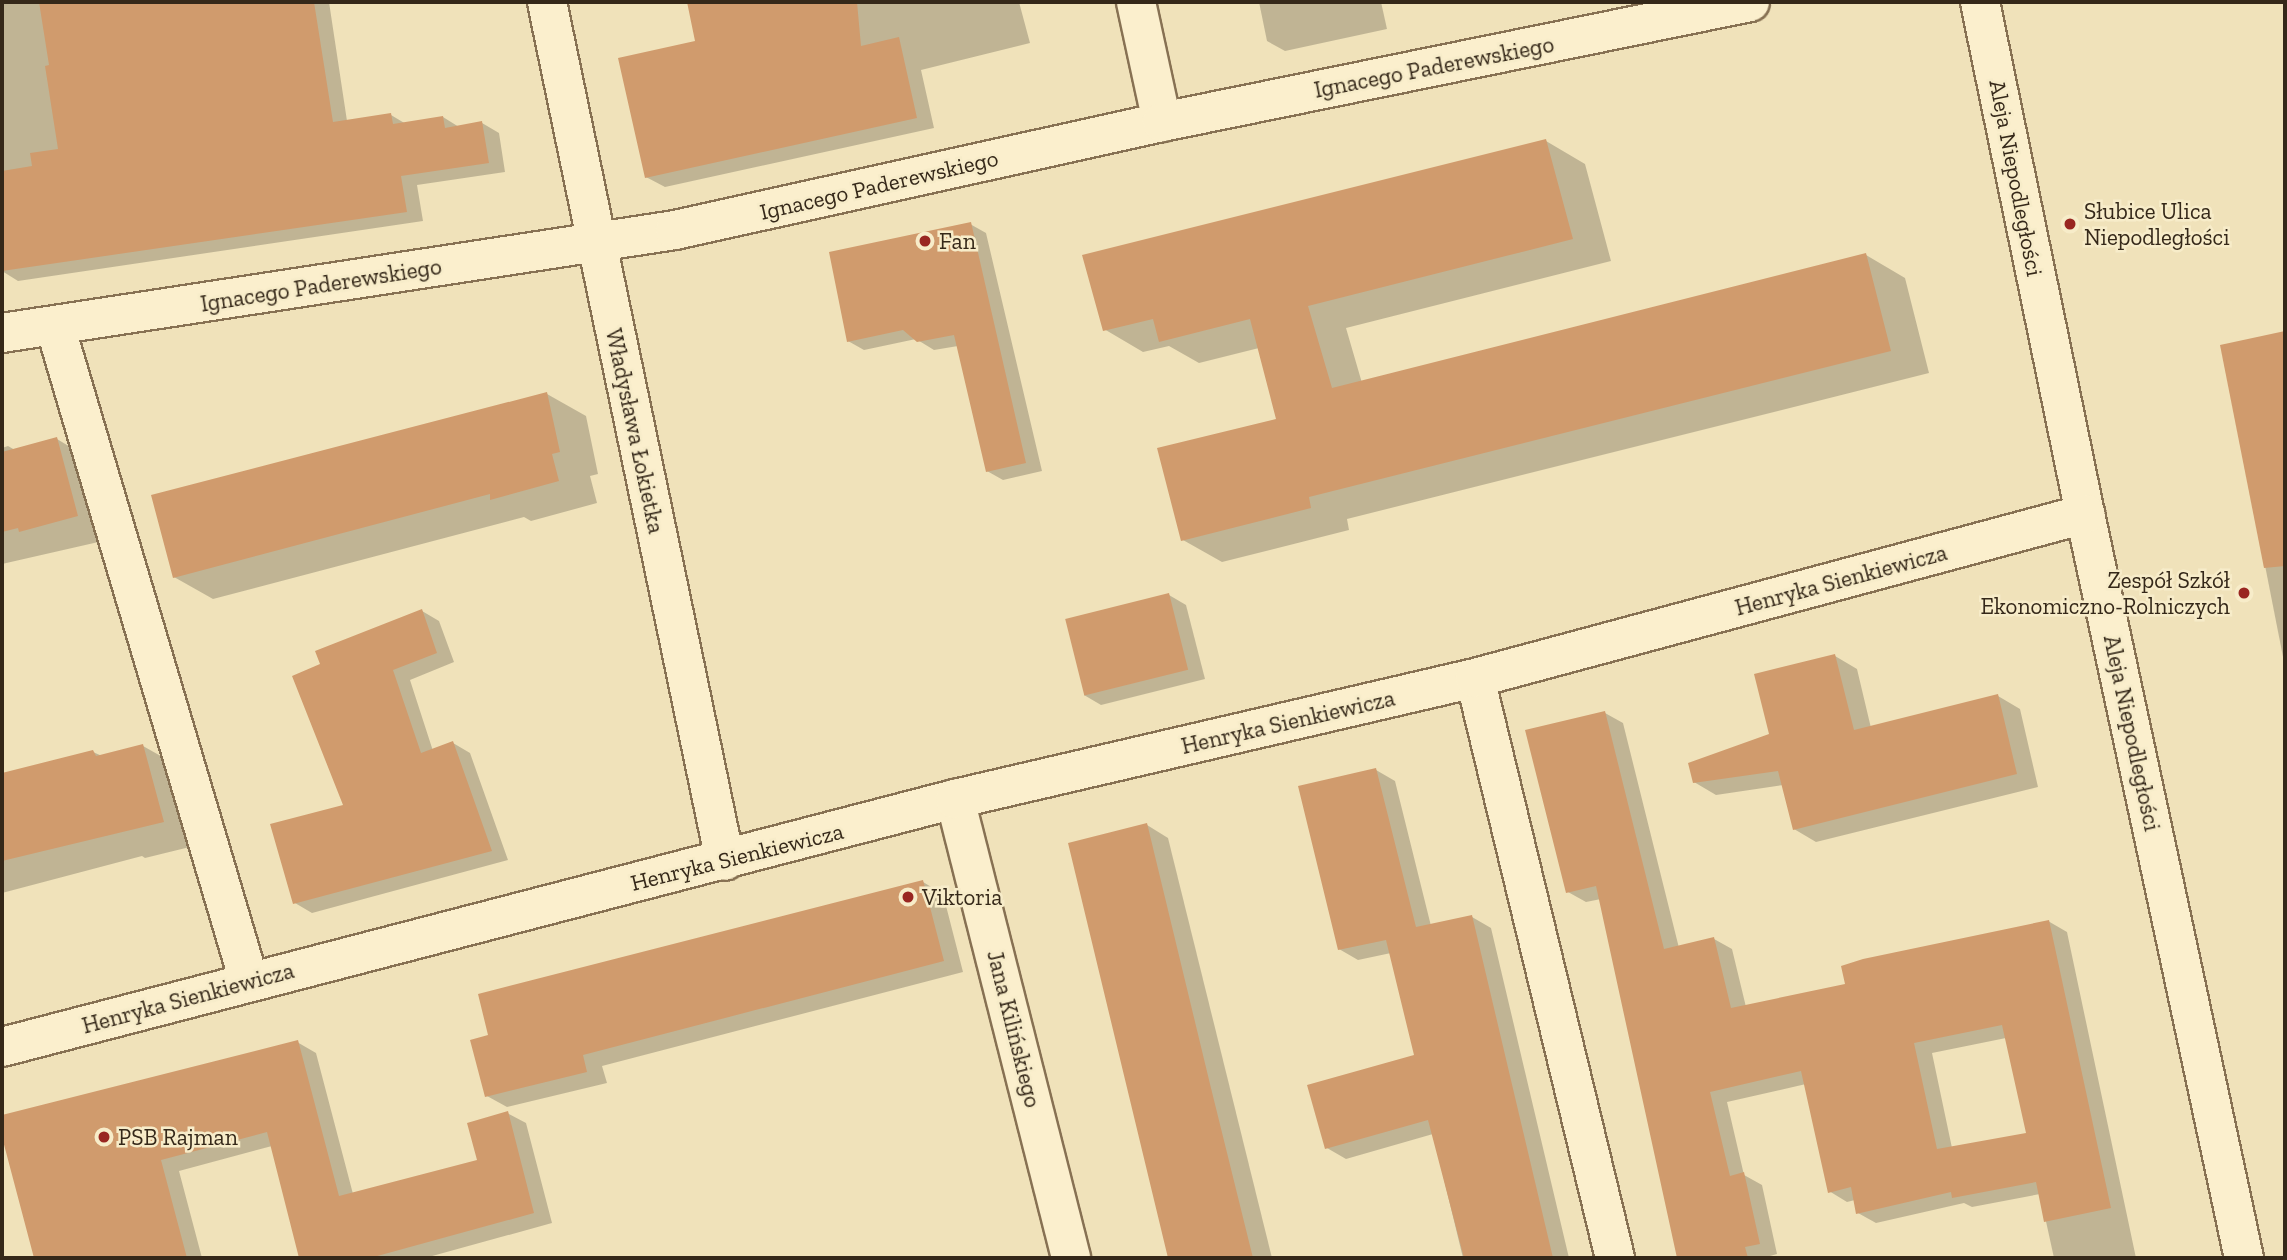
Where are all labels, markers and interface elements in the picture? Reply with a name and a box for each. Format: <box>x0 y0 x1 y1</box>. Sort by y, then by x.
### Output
street label: Ignacego Paderewskiego <box>1312 30 1556 104</box>
street label: Aleja Niepodległości <box>1983 77 2049 279</box>
street label: Ignacego Paderewskiego <box>757 144 1001 226</box>
place label: Słubice Ulica Niepodległości <box>2084 197 2230 251</box>
marker: Słubice Ulica Niepodległości <box>2062 216 2078 232</box>
place label: Fan <box>939 227 976 255</box>
marker: Fan <box>917 233 933 249</box>
street label: Ignacego Paderewskiego <box>198 252 444 318</box>
street label: Władysława Łokietka <box>600 326 670 536</box>
street label: Henryka Sienkiewicza <box>1732 538 1950 622</box>
place label: Zespół Szkół Ekonomiczno-Rolniczych <box>1981 566 2230 620</box>
marker: Zespół Szkół Ekonomiczno-Rolniczych <box>2236 585 2252 601</box>
street label: Aleja Niepodległości <box>2098 633 2166 833</box>
street label: Henryka Sienkiewicza <box>1179 684 1397 760</box>
street label: Henryka Sienkiewicza <box>628 817 846 897</box>
place label: Viktoria <box>922 883 1002 911</box>
marker: Viktoria <box>900 889 916 905</box>
street label: Jana Kilińskiego <box>981 947 1047 1111</box>
street label: Henryka Sienkiewicza <box>79 956 297 1040</box>
place label: PSB Rajman <box>118 1123 238 1151</box>
marker: PSB Rajman <box>96 1129 112 1145</box>

